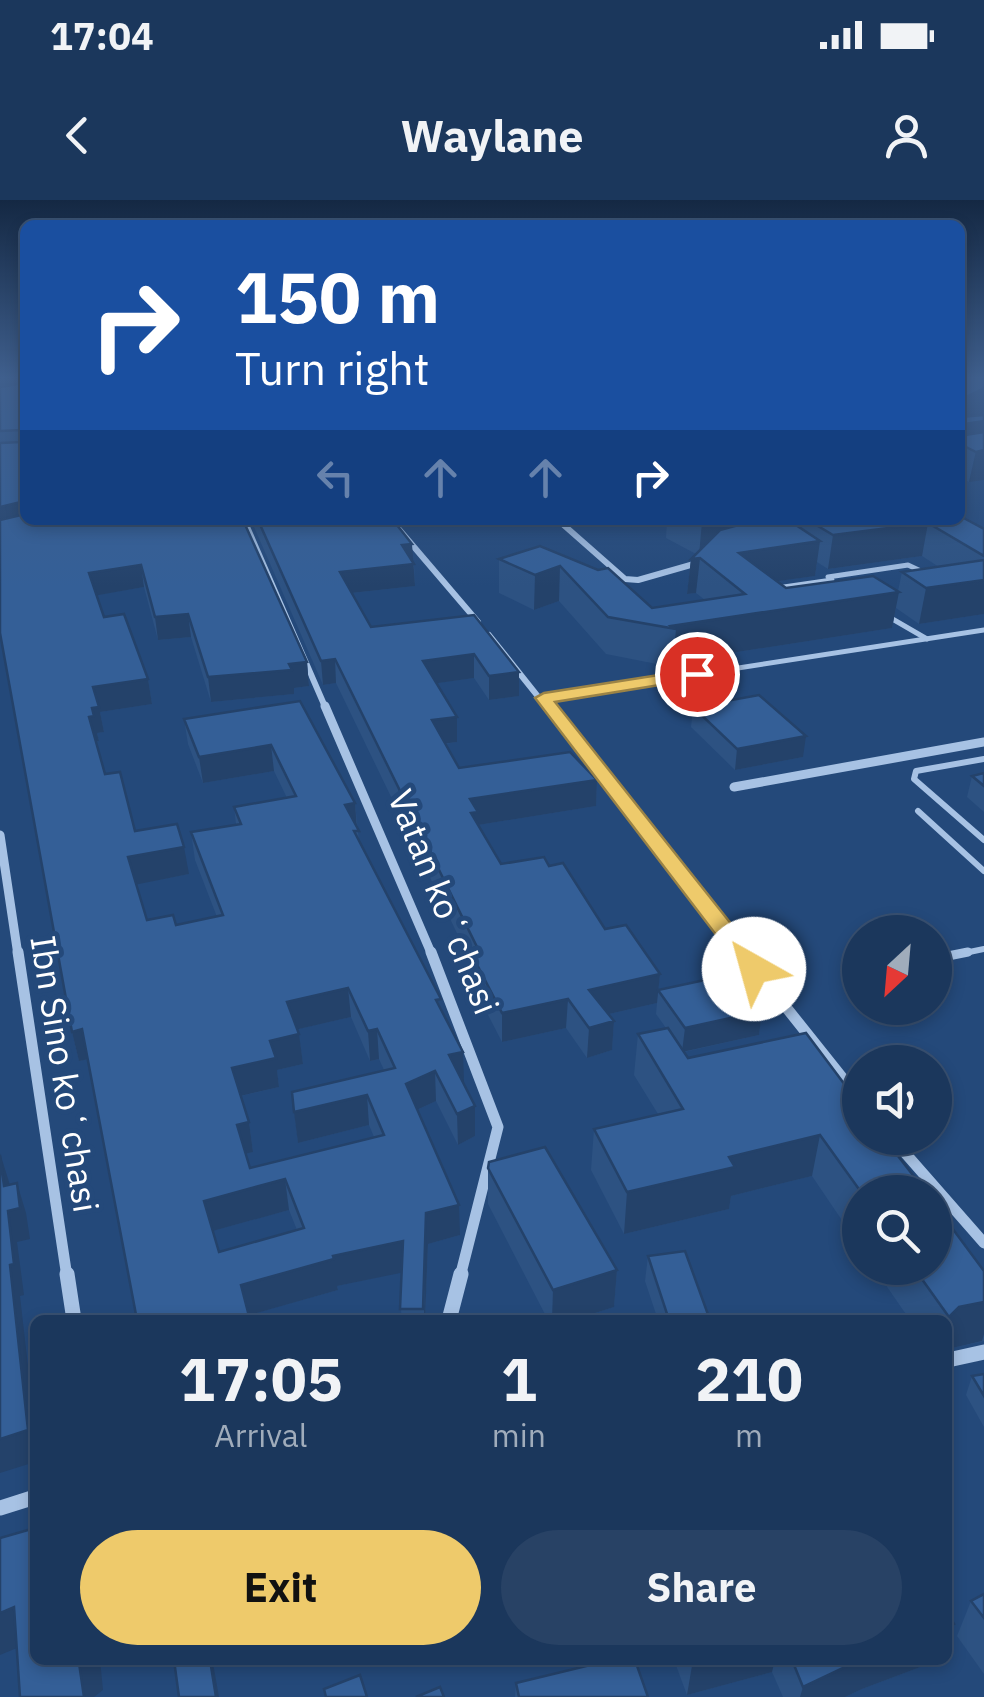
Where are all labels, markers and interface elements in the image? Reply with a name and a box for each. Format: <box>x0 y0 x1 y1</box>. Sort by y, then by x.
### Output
text: 17:04 <box>50 11 154 60</box>
text: Waylane <box>400 106 584 164</box>
icon: back <box>50 108 105 163</box>
icon: person <box>879 108 934 163</box>
text: 150 m <box>235 251 440 342</box>
icon: right <box>70 260 200 390</box>
text: Turn right <box>235 339 430 397</box>
icon: left <box>308 450 363 505</box>
icon: ahead <box>413 450 468 505</box>
icon: ahead <box>518 450 573 505</box>
icon: right <box>623 450 678 505</box>
pin <box>655 632 740 717</box>
icon: arrive <box>670 647 725 702</box>
street label: Vatan koʻchasi <box>378 782 510 1021</box>
north arrow <box>842 915 952 1025</box>
map controls <box>842 915 952 1285</box>
position arrow <box>702 917 806 1021</box>
street label: Ibn Sino koʻchasi <box>20 932 110 1216</box>
button: sound <box>842 1045 952 1155</box>
button: search <box>842 1175 952 1285</box>
text: 17:05 <box>179 1339 343 1418</box>
text: 1 <box>501 1339 537 1418</box>
text: 210 <box>695 1339 803 1418</box>
text: Arrival <box>214 1414 308 1456</box>
text: min <box>492 1414 546 1456</box>
text: m <box>735 1414 763 1456</box>
button: Exit <box>80 1530 481 1645</box>
button: Share <box>501 1530 902 1645</box>

